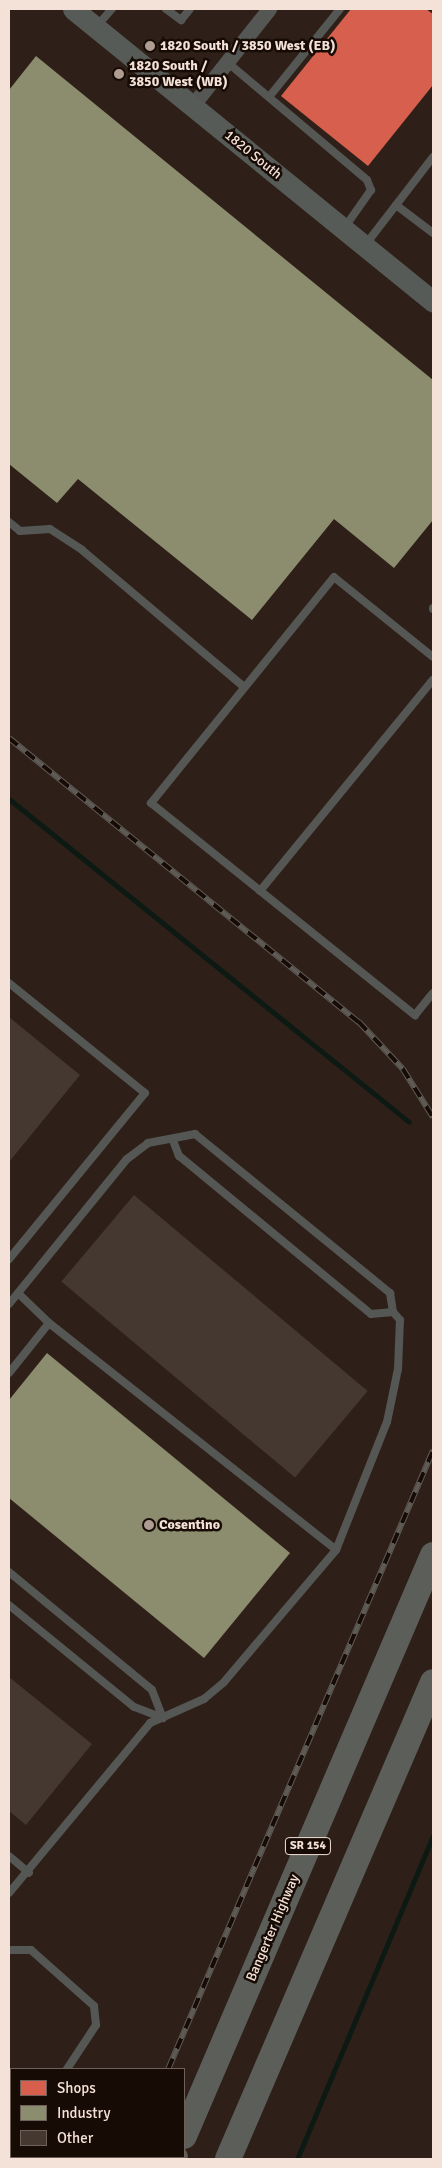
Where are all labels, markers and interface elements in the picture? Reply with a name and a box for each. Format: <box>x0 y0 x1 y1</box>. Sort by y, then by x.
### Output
place label: 1820 South / 3850 West (EB) <box>160 38 335 54</box>
marker: 1820 South / 3850 West (EB) <box>144 40 156 52</box>
place label: 1820 South / 3850 West (WB) <box>129 58 228 90</box>
marker: 1820 South / 3850 West (WB) <box>113 68 125 80</box>
street label: 1820 South <box>221 127 285 183</box>
place label: Cosentino <box>159 1517 220 1533</box>
marker: Cosentino <box>143 1519 155 1531</box>
road number: SR 154 <box>284 1836 332 1855</box>
street label: Bangerter Highway <box>243 1872 303 1984</box>
legend <box>10 2068 185 2158</box>
text: Shops <box>57 2079 96 2097</box>
text: Industry <box>57 2104 110 2122</box>
text: Other <box>57 2129 93 2147</box>

